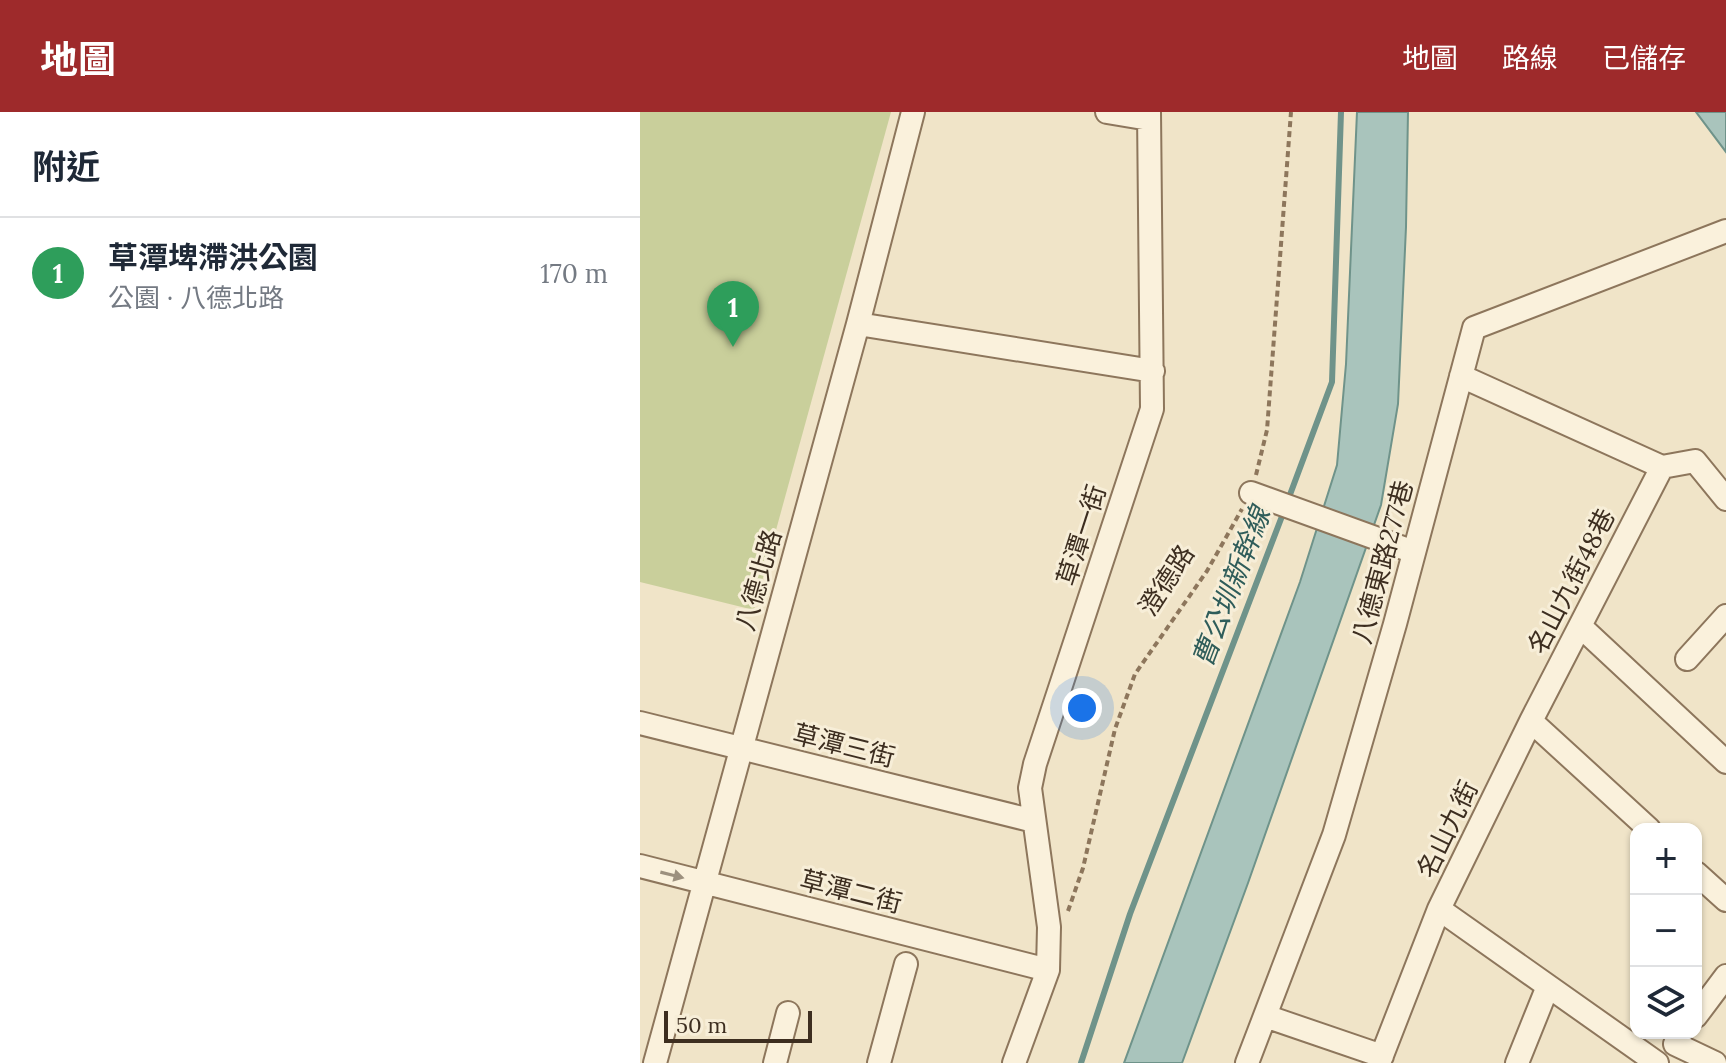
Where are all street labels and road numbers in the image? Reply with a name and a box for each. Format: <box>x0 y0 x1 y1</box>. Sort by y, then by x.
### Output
street label: 八德東路277巷 <box>1344 477 1420 647</box>
street label: 草潭一街 <box>1049 480 1113 590</box>
street label: 名山九街48巷 <box>1520 503 1622 659</box>
street label: 八德北路 <box>728 525 788 635</box>
street label: 澄德路 <box>1131 538 1201 622</box>
street label: 草潭三街 <box>790 716 898 774</box>
street label: 名山九街 <box>1409 775 1485 883</box>
street label: 草潭二街 <box>797 862 905 920</box>

